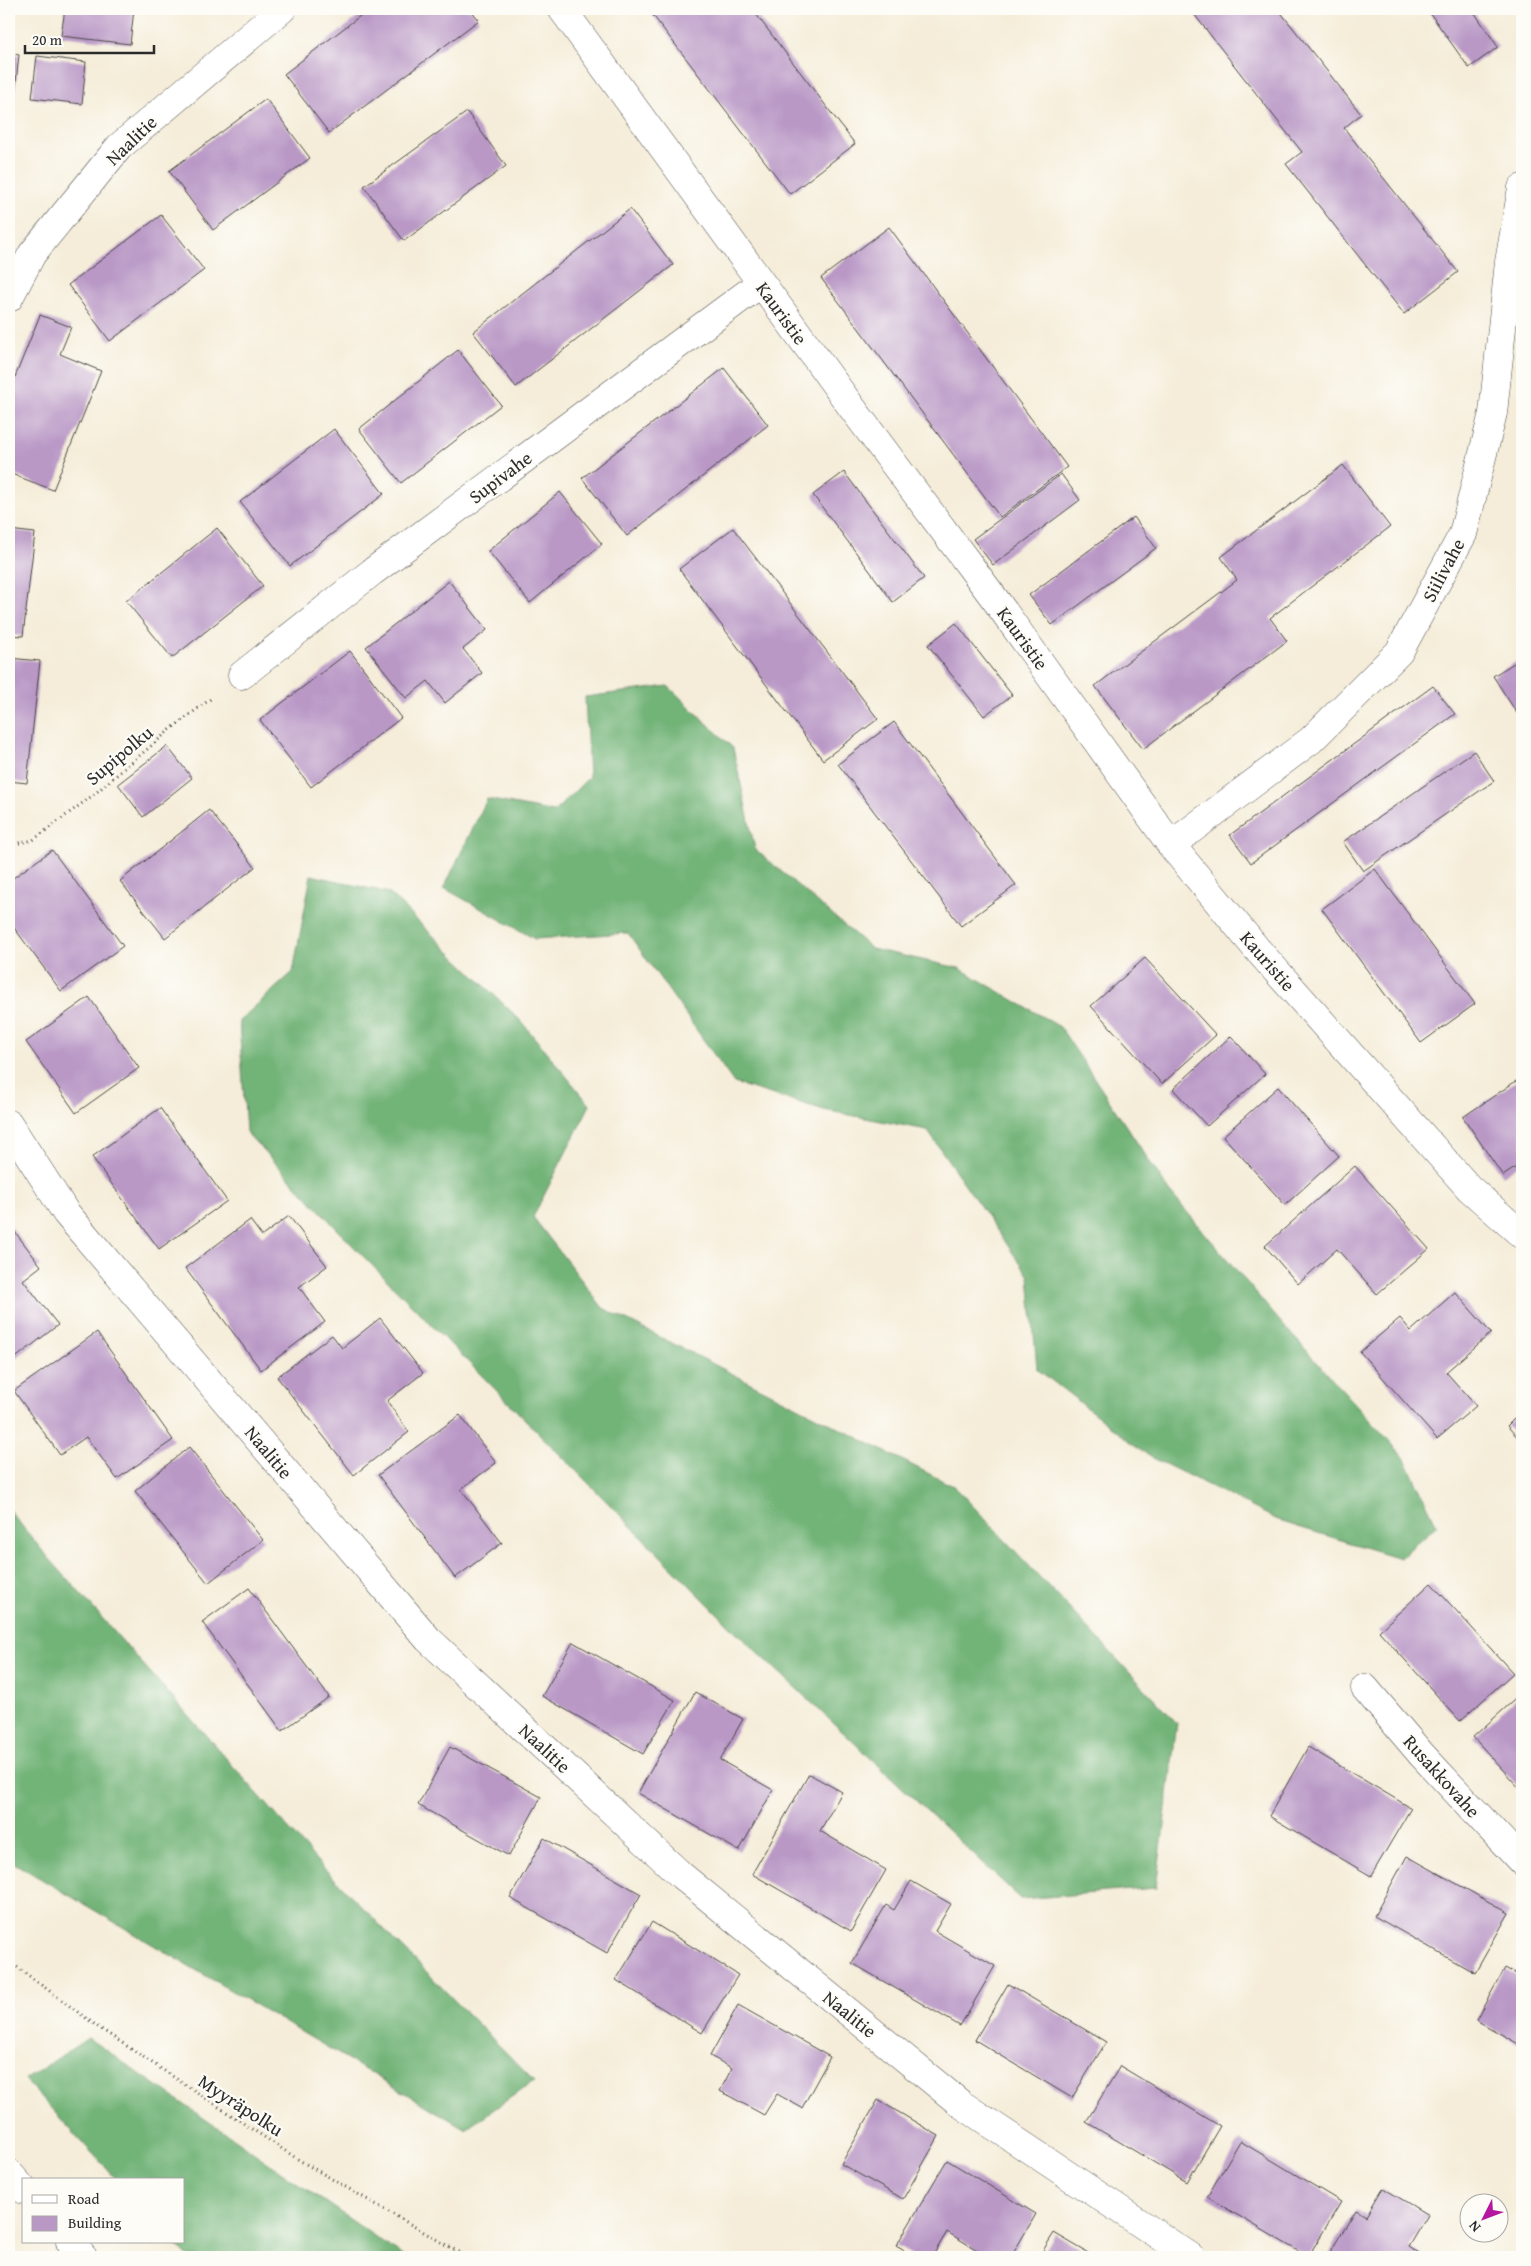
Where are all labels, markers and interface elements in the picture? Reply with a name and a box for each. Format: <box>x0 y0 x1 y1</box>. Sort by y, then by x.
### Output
scale bar <box>25 22 154 54</box>
text: 20 m <box>32 29 63 50</box>
street label: Naalitie <box>99 108 163 172</box>
street label: Kauristie <box>749 276 815 350</box>
street label: Supivahe <box>463 444 538 510</box>
street label: Siilivahe <box>1415 533 1471 607</box>
street label: Kauristie <box>990 601 1056 675</box>
street label: Supipolku <box>79 718 159 792</box>
street label: Kauristie <box>1234 925 1302 997</box>
street label: Naalitie <box>238 1419 300 1485</box>
street label: Naalitie <box>513 1717 577 1779</box>
street label: Rusakkovahe <box>1397 1728 1487 1824</box>
street label: Naalitie <box>817 1984 883 2044</box>
street label: Myyräpolku <box>193 2067 290 2143</box>
legend <box>22 2178 185 2244</box>
text: Road <box>68 2188 99 2209</box>
north arrow <box>1458 2194 1508 2244</box>
text: Building <box>68 2212 122 2233</box>
text: N <box>1463 2216 1485 2237</box>

